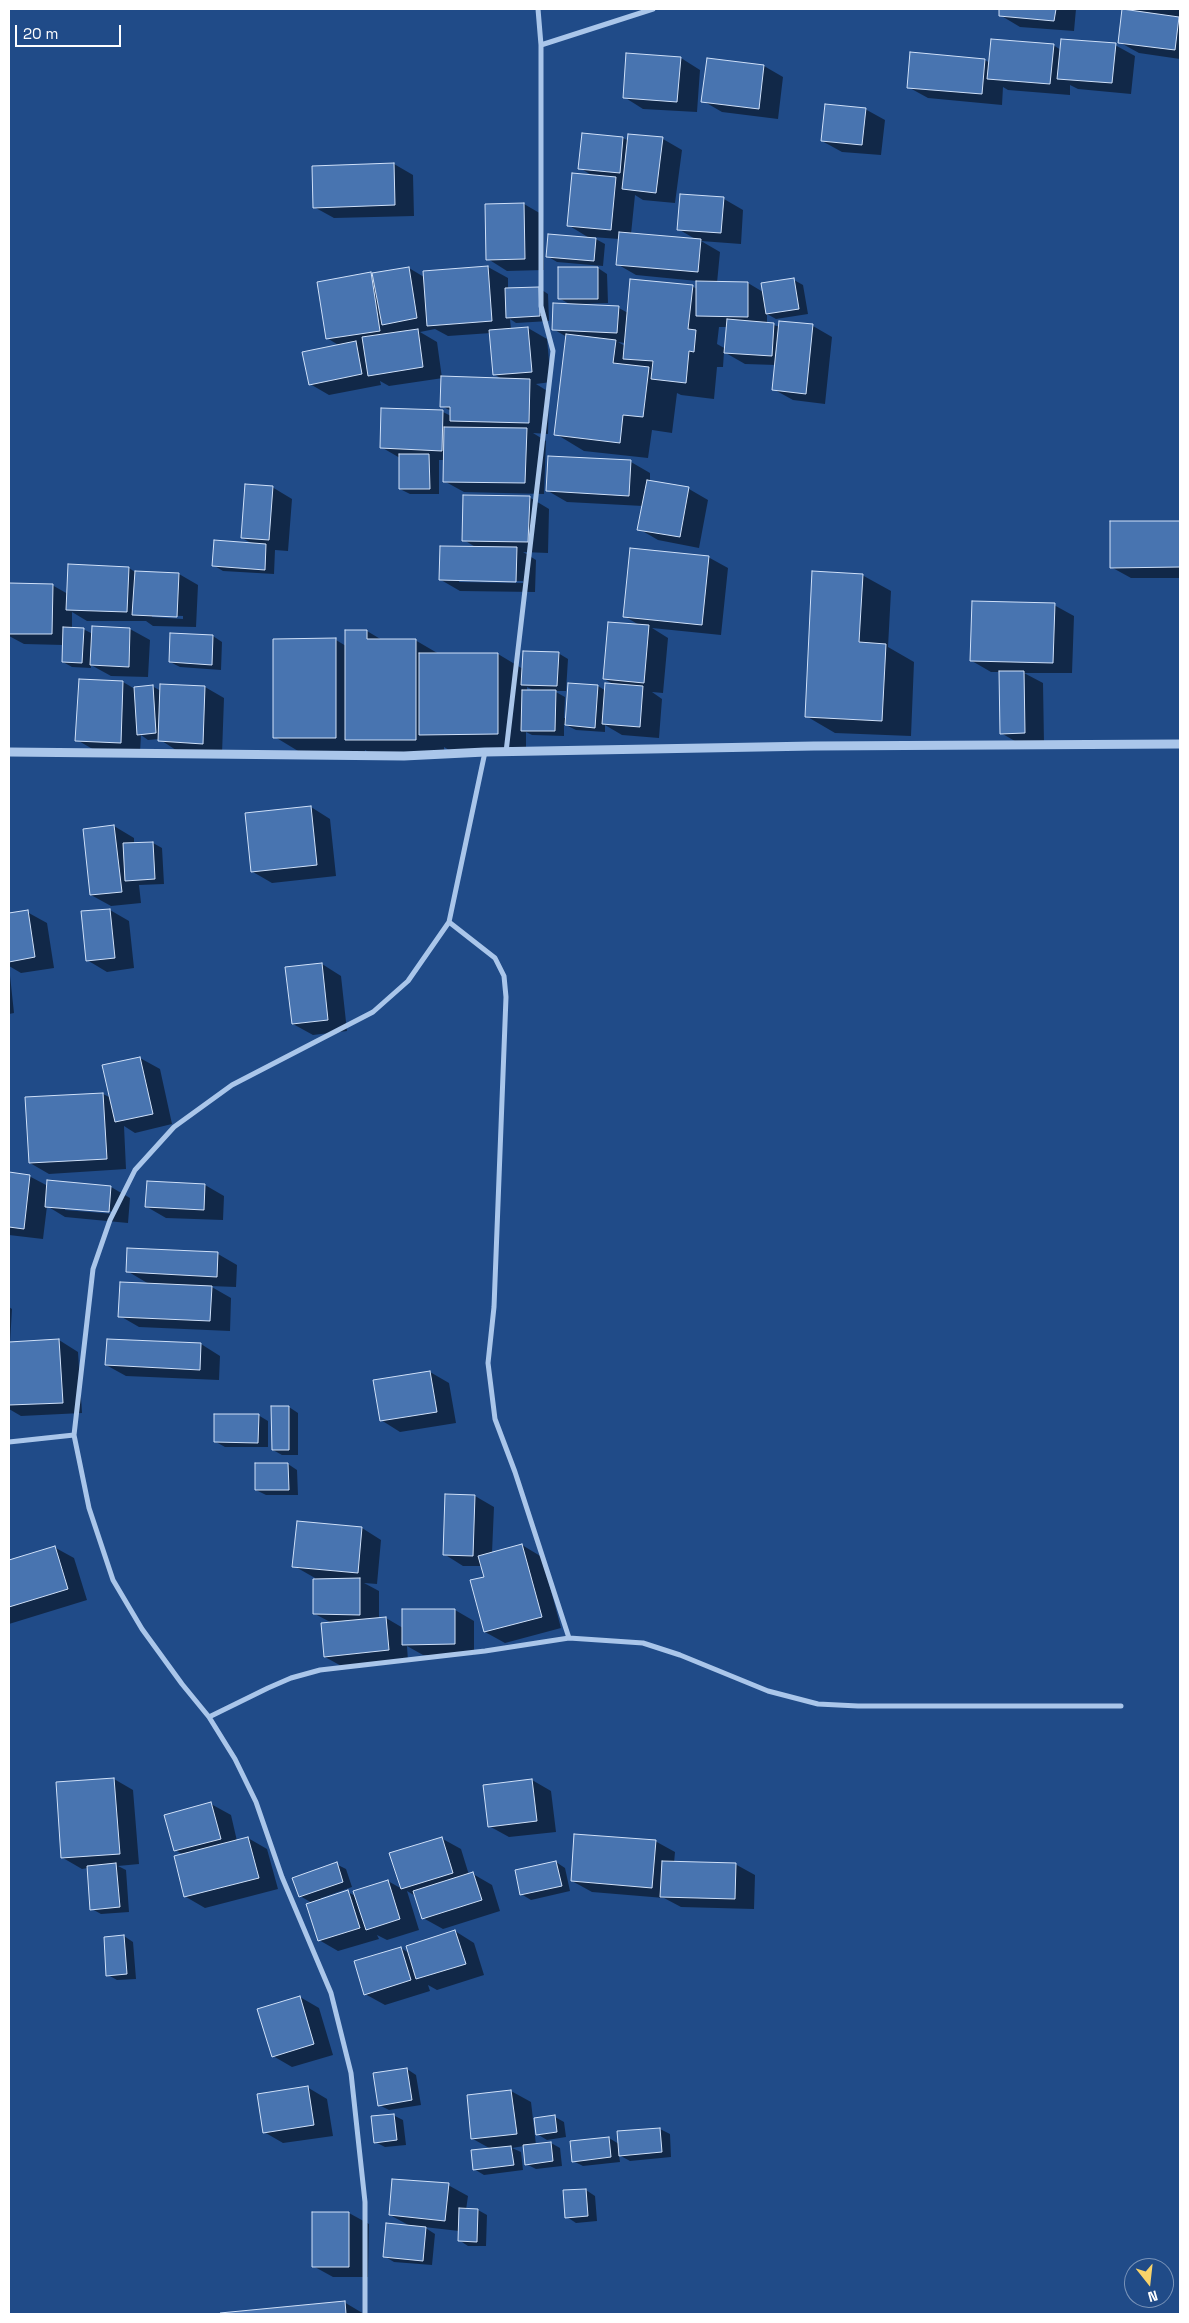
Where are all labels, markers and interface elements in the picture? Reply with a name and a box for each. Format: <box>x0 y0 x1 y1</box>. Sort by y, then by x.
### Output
scale bar <box>18 15 124 47</box>
text: 20 m <box>23 24 58 43</box>
north arrow <box>1124 2258 1174 2308</box>
text: N <box>1146 2287 1160 2306</box>

